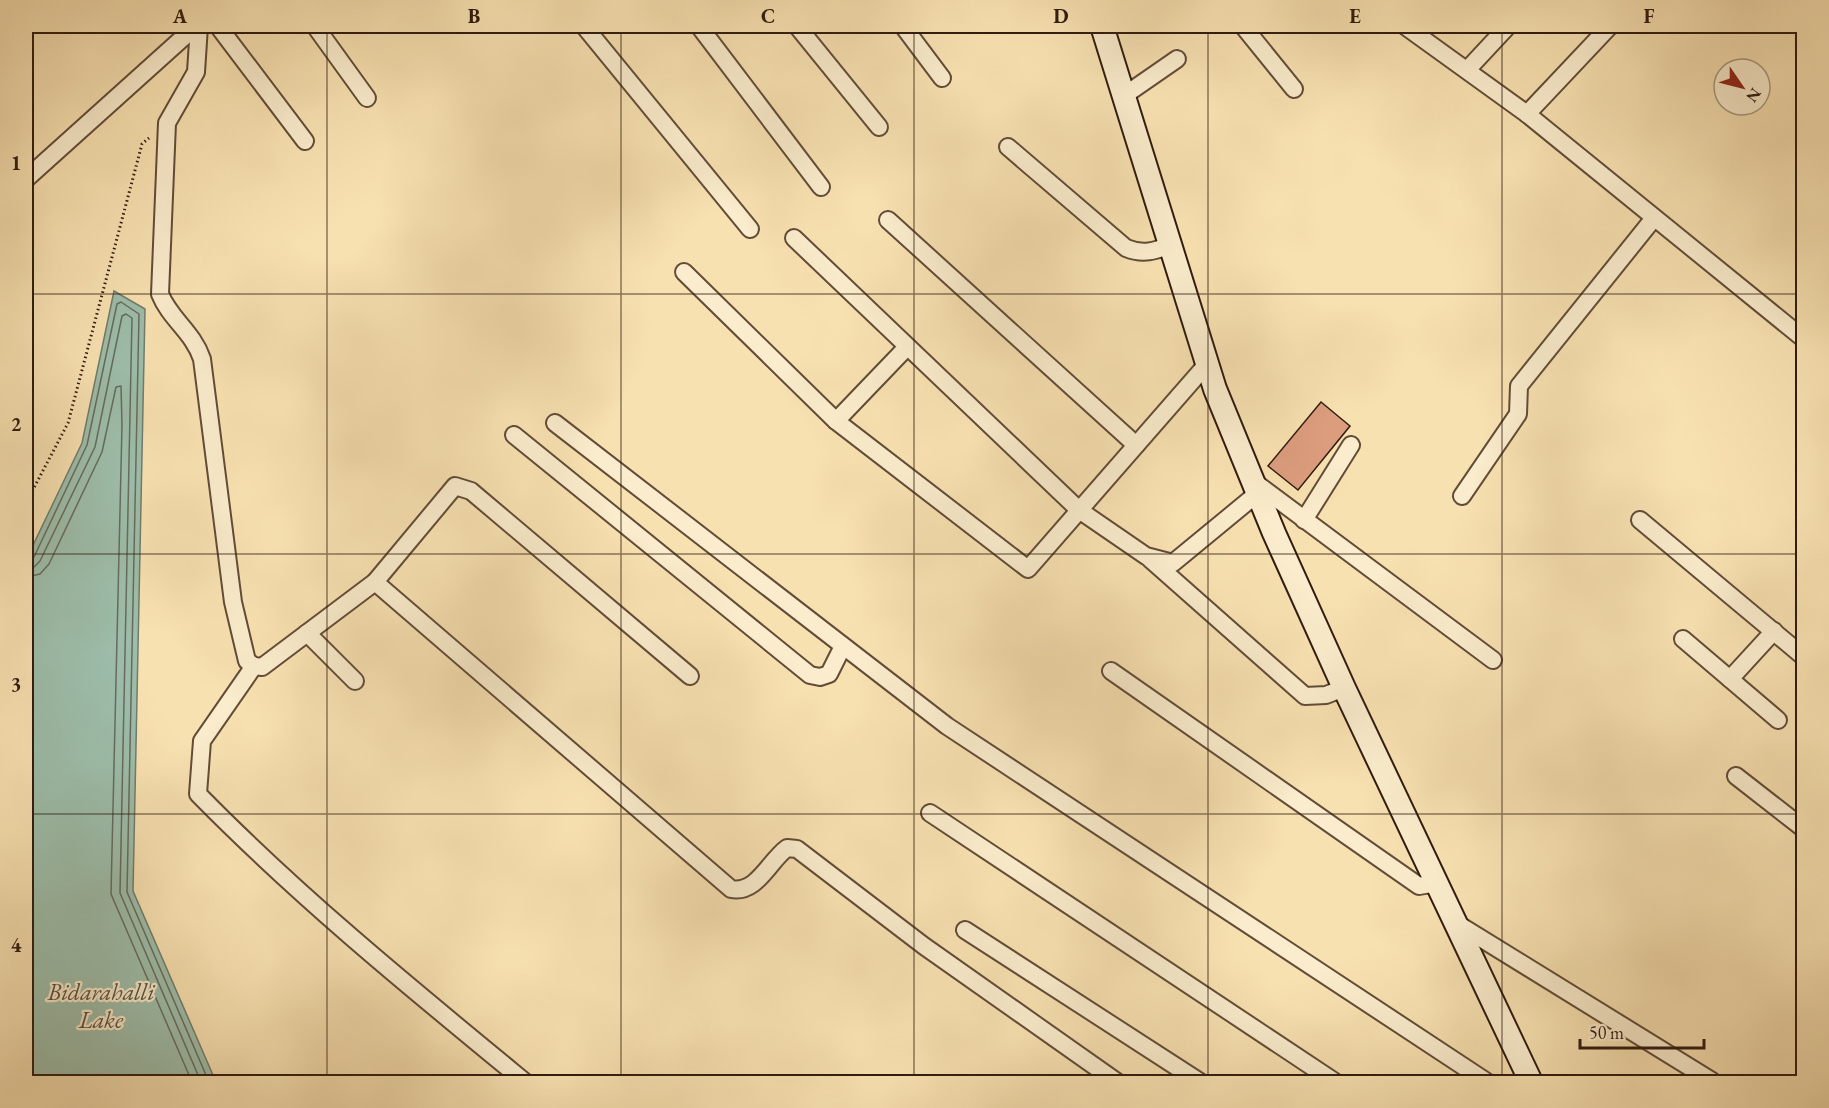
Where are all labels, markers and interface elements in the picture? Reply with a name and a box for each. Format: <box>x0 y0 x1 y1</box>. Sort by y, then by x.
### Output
text: A <box>172 3 188 29</box>
text: B <box>468 3 480 29</box>
text: C <box>761 3 775 29</box>
text: D <box>1053 3 1069 29</box>
text: E <box>1349 3 1361 29</box>
text: F <box>1644 3 1655 29</box>
north arrow <box>1712 57 1772 117</box>
text: N <box>1742 84 1766 107</box>
text: 1 <box>11 150 21 176</box>
text: 2 <box>11 411 22 437</box>
text: 3 <box>11 671 21 697</box>
text: 4 <box>11 932 22 958</box>
water label: Bidarahalli Lake <box>47 976 155 1035</box>
scale bar <box>1580 1012 1704 1050</box>
text: 50 m <box>1589 1021 1624 1044</box>

